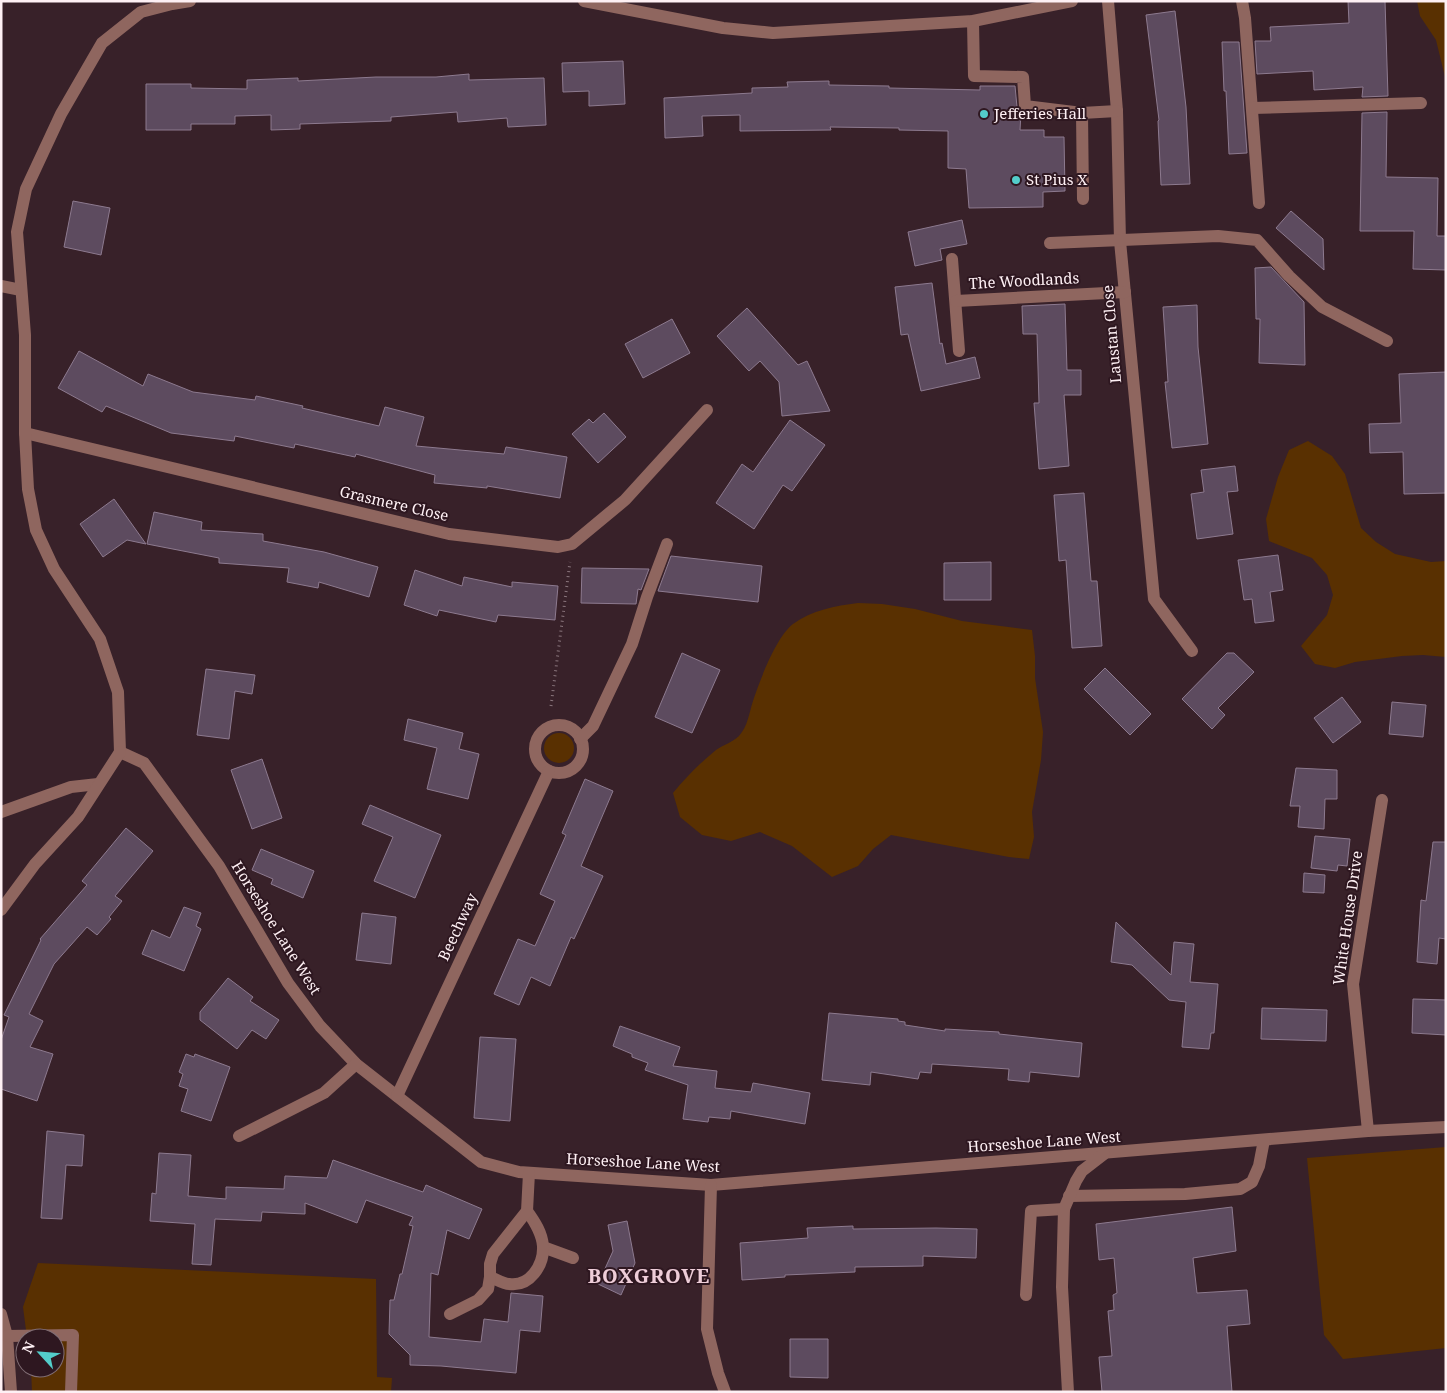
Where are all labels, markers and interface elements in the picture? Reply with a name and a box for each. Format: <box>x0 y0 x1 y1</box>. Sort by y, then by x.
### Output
place label: Jefferies Hall <box>993 103 1087 123</box>
marker: Jefferies Hall <box>978 108 990 120</box>
place label: St Pius X <box>1026 169 1087 189</box>
marker: St Pius X <box>1010 174 1022 186</box>
street label: The Woodlands <box>968 267 1080 293</box>
street label: Laustan Close <box>1097 284 1125 384</box>
street label: Grasmere Close <box>338 481 451 525</box>
street label: White House Drive <box>1328 849 1366 986</box>
street label: Horseshoe Lane West <box>228 857 326 998</box>
street label: Beechway <box>433 889 482 964</box>
street label: Horseshoe Lane West <box>967 1126 1121 1156</box>
street label: Horseshoe Lane West <box>566 1148 720 1176</box>
district label: BOXGROVE <box>588 1262 710 1289</box>
north arrow <box>15 1328 65 1378</box>
text: N <box>17 1338 39 1356</box>

